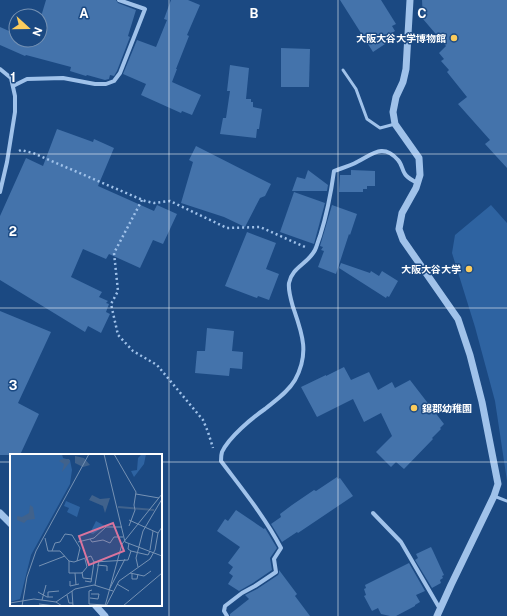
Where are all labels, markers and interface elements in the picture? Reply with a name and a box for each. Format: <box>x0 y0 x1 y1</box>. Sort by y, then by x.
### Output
text: A <box>79 6 89 21</box>
text: B <box>250 6 259 21</box>
text: C <box>417 6 427 21</box>
north arrow <box>8 8 48 48</box>
text: N <box>30 25 44 38</box>
place label: 大阪大谷大学博物館 <box>356 32 446 44</box>
marker: 大阪大谷大学博物館 <box>449 33 459 43</box>
text: 1 <box>10 70 16 85</box>
text: 2 <box>9 224 17 239</box>
place label: 大阪大谷大学 <box>401 263 461 275</box>
marker: 大阪大谷大学 <box>464 264 474 274</box>
text: 3 <box>9 378 18 393</box>
place label: 錦郡幼稚園 <box>422 402 472 414</box>
marker: 錦郡幼稚園 <box>409 403 419 413</box>
inset map <box>10 454 162 606</box>

